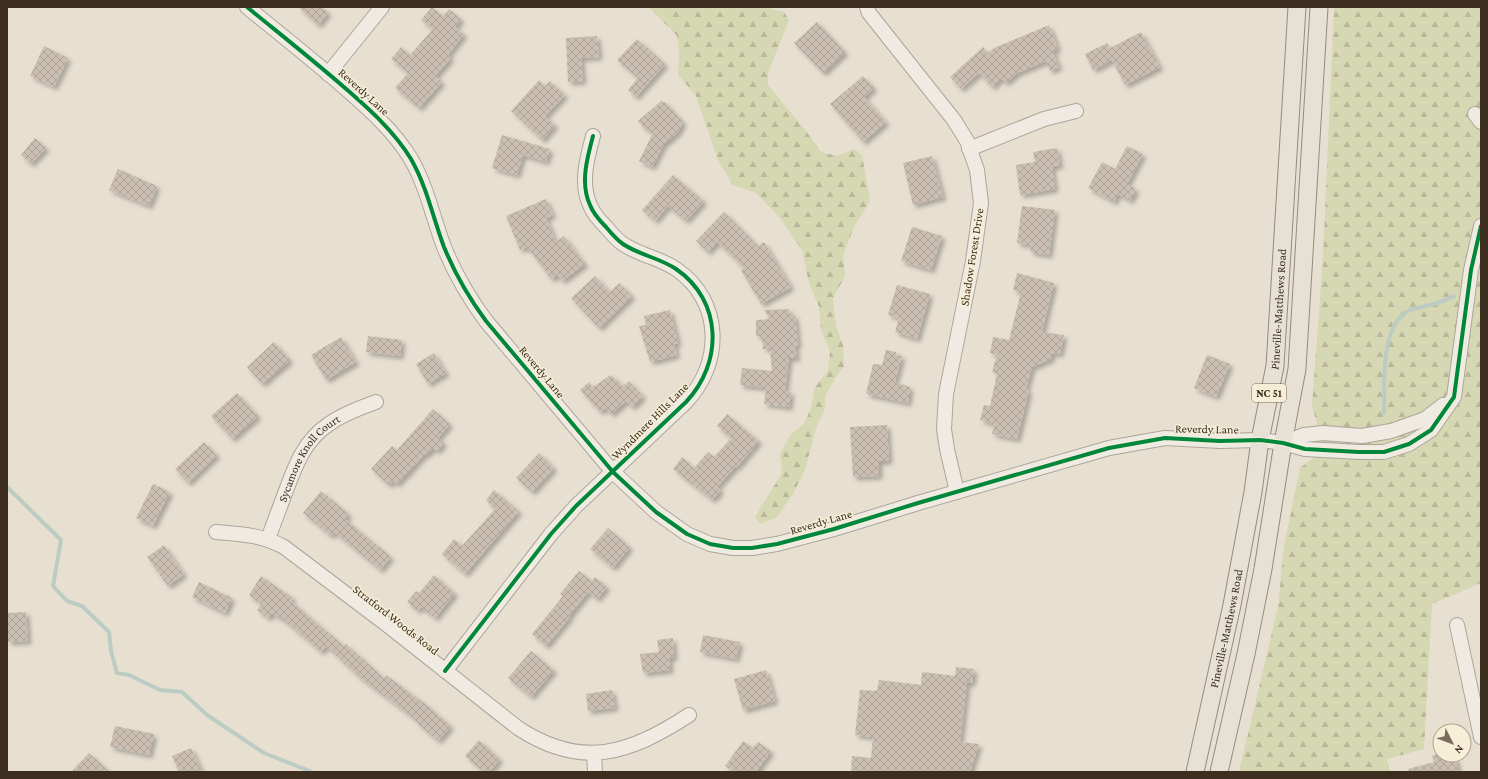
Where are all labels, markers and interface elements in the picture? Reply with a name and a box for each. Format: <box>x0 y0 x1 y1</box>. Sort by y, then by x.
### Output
street label: Reverdy Lane <box>336 65 392 119</box>
street label: Shadow Forest Drive <box>957 207 987 307</box>
street label: Pineville-Matthews Road <box>1267 248 1289 371</box>
street label: Reverdy Lane <box>516 343 568 401</box>
street label: Wyndmere Hills Lane <box>609 380 691 462</box>
road number: NC 51 <box>1252 384 1286 402</box>
street label: Sycamore Knoll Court <box>275 411 343 504</box>
street label: Reverdy Lane <box>1175 421 1239 437</box>
street label: Reverdy Lane <box>788 506 854 538</box>
street label: Pineville-Matthews Road <box>1207 567 1246 689</box>
street label: Stratford Woods Road <box>350 582 442 658</box>
north arrow <box>1432 723 1472 763</box>
text: N <box>1452 743 1466 757</box>

